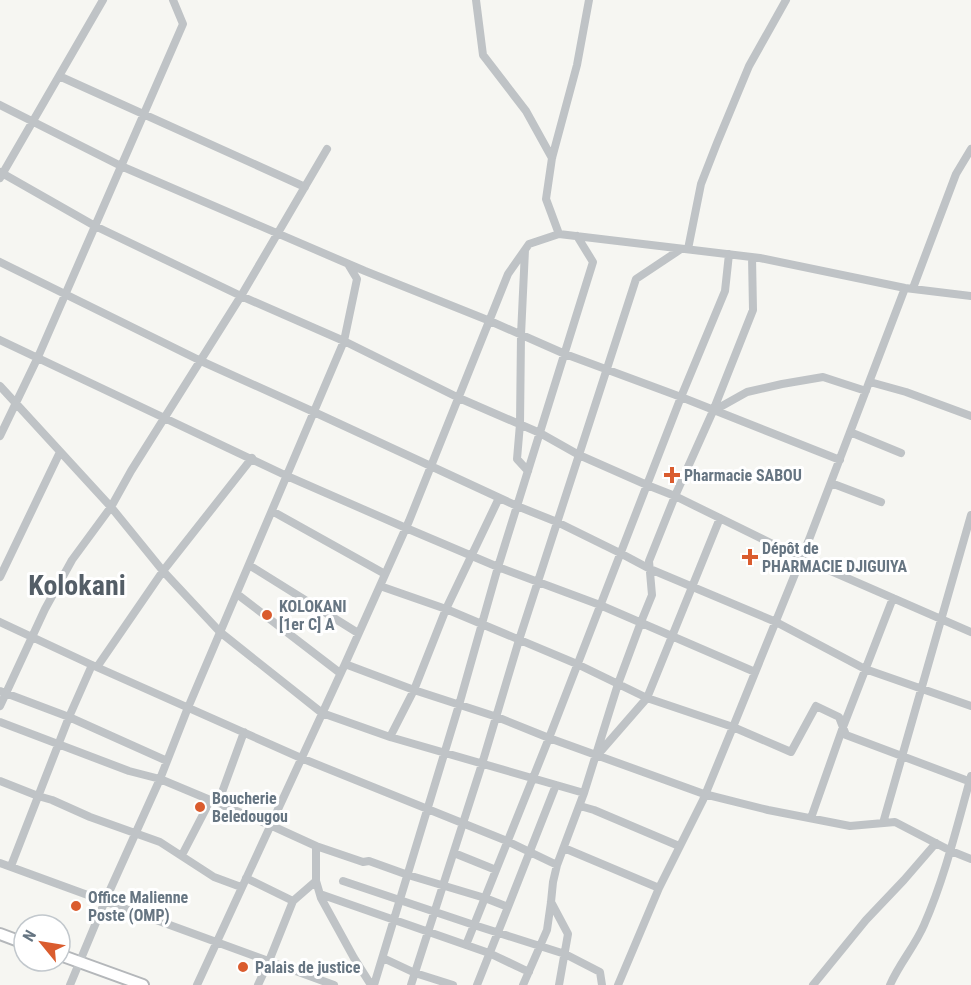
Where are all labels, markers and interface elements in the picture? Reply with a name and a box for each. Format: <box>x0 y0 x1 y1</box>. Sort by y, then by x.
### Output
place label: Pharmacie SABOU <box>684 466 802 485</box>
marker: Pharmacie SABOU <box>665 468 679 482</box>
place label: Dépôt de PHARMACIE DJIGUIYA <box>762 539 907 576</box>
marker: Dépôt de PHARMACIE DJIGUIYA <box>743 550 757 564</box>
district label: Kolokani <box>28 569 126 602</box>
place label: KOLOKANI [1er C] A <box>279 597 347 634</box>
marker: KOLOKANI [1er C] A <box>260 608 274 622</box>
place label: Boucherie Beledougou <box>212 789 288 826</box>
marker: Boucherie Beledougou <box>193 800 207 814</box>
place label: Office Malienne Poste (OMP) <box>88 888 189 925</box>
marker: Office Malienne Poste (OMP) <box>69 899 83 913</box>
north arrow <box>12 913 72 973</box>
text: N <box>19 927 40 945</box>
place label: Palais de justice <box>255 958 361 977</box>
marker: Palais de justice <box>236 960 250 974</box>

